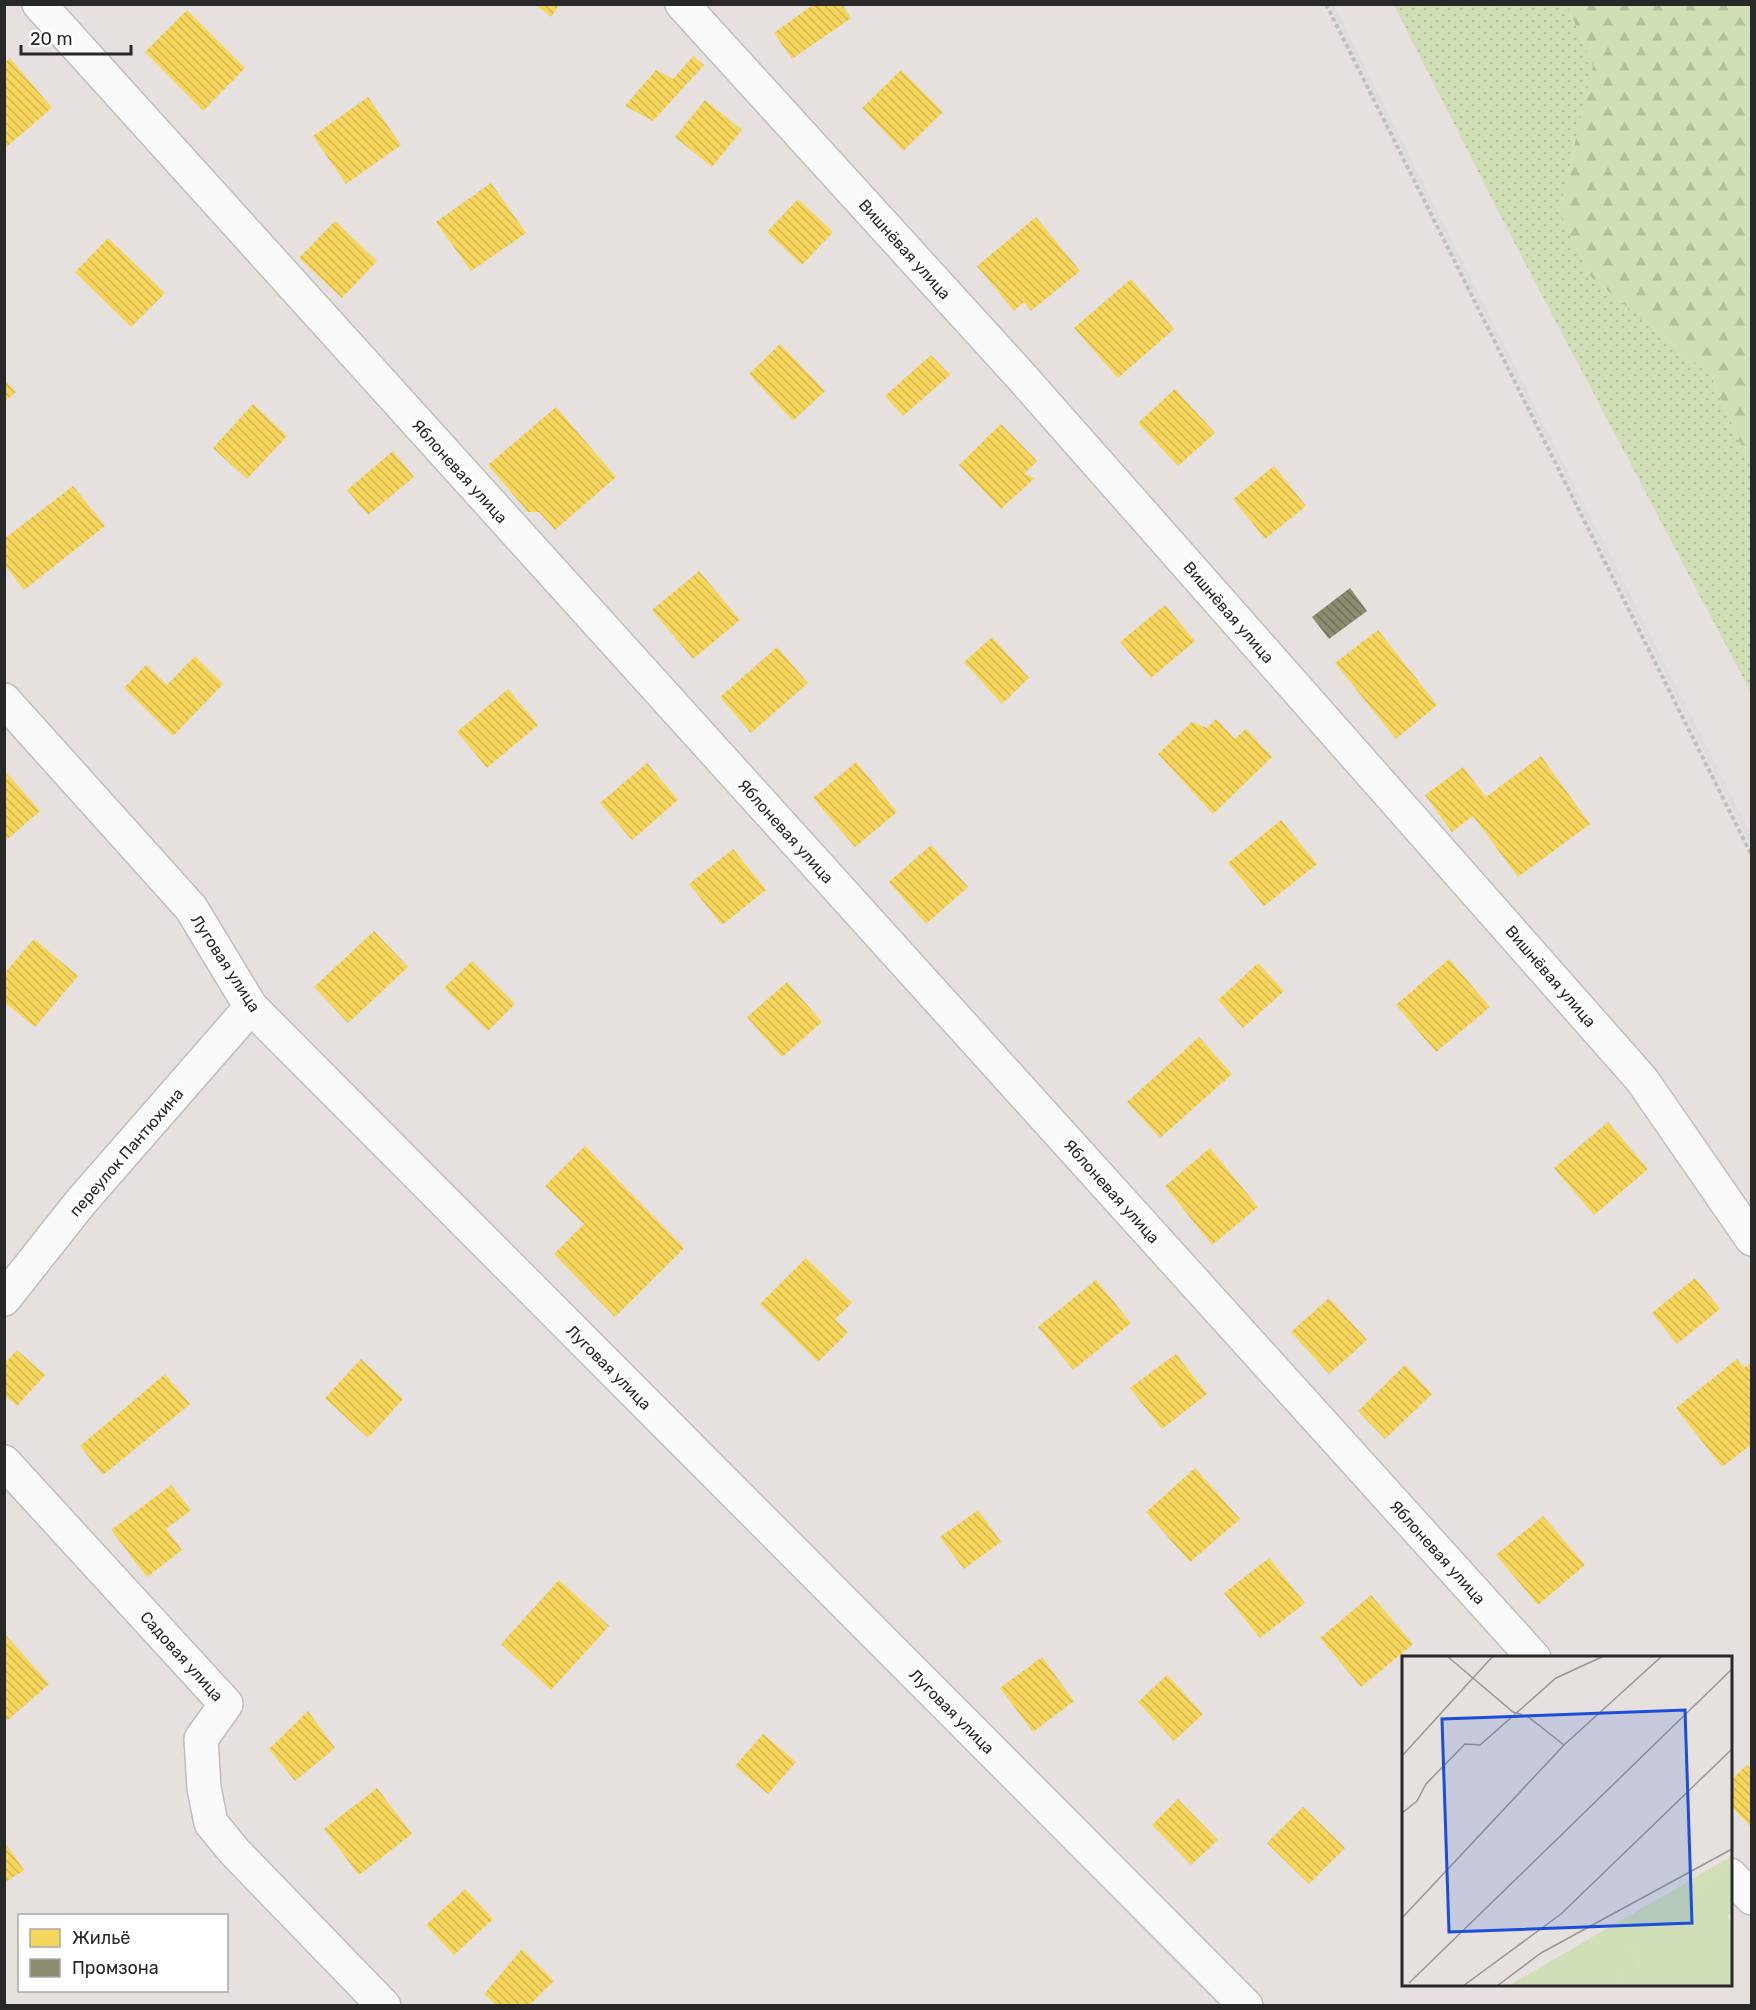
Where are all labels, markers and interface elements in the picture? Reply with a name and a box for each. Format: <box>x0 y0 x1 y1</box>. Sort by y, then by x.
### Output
scale bar <box>21 18 130 56</box>
text: 20 m <box>30 28 72 50</box>
street label: Вишнёвая улица <box>855 195 955 303</box>
street label: Яблоневая улица <box>408 415 511 527</box>
street label: Вишнёвая улица <box>1179 558 1278 667</box>
street label: Яблоневая улица <box>734 775 837 887</box>
street label: Луговая улица <box>187 911 264 1016</box>
street label: Вишнёвая улица <box>1501 922 1600 1031</box>
street label: переулок Пантюхина <box>66 1084 187 1220</box>
street label: Яблоневая улица <box>1060 1135 1163 1247</box>
street label: Луговая улица <box>562 1321 655 1414</box>
street label: Яблоневая улица <box>1386 1496 1489 1608</box>
street label: Садовая улица <box>136 1607 227 1705</box>
inset map <box>1402 1656 1732 1986</box>
street label: Луговая улица <box>905 1665 998 1758</box>
legend <box>18 1914 228 1992</box>
text: Жильё <box>72 1927 130 1949</box>
text: Промзона <box>72 1957 159 1979</box>

